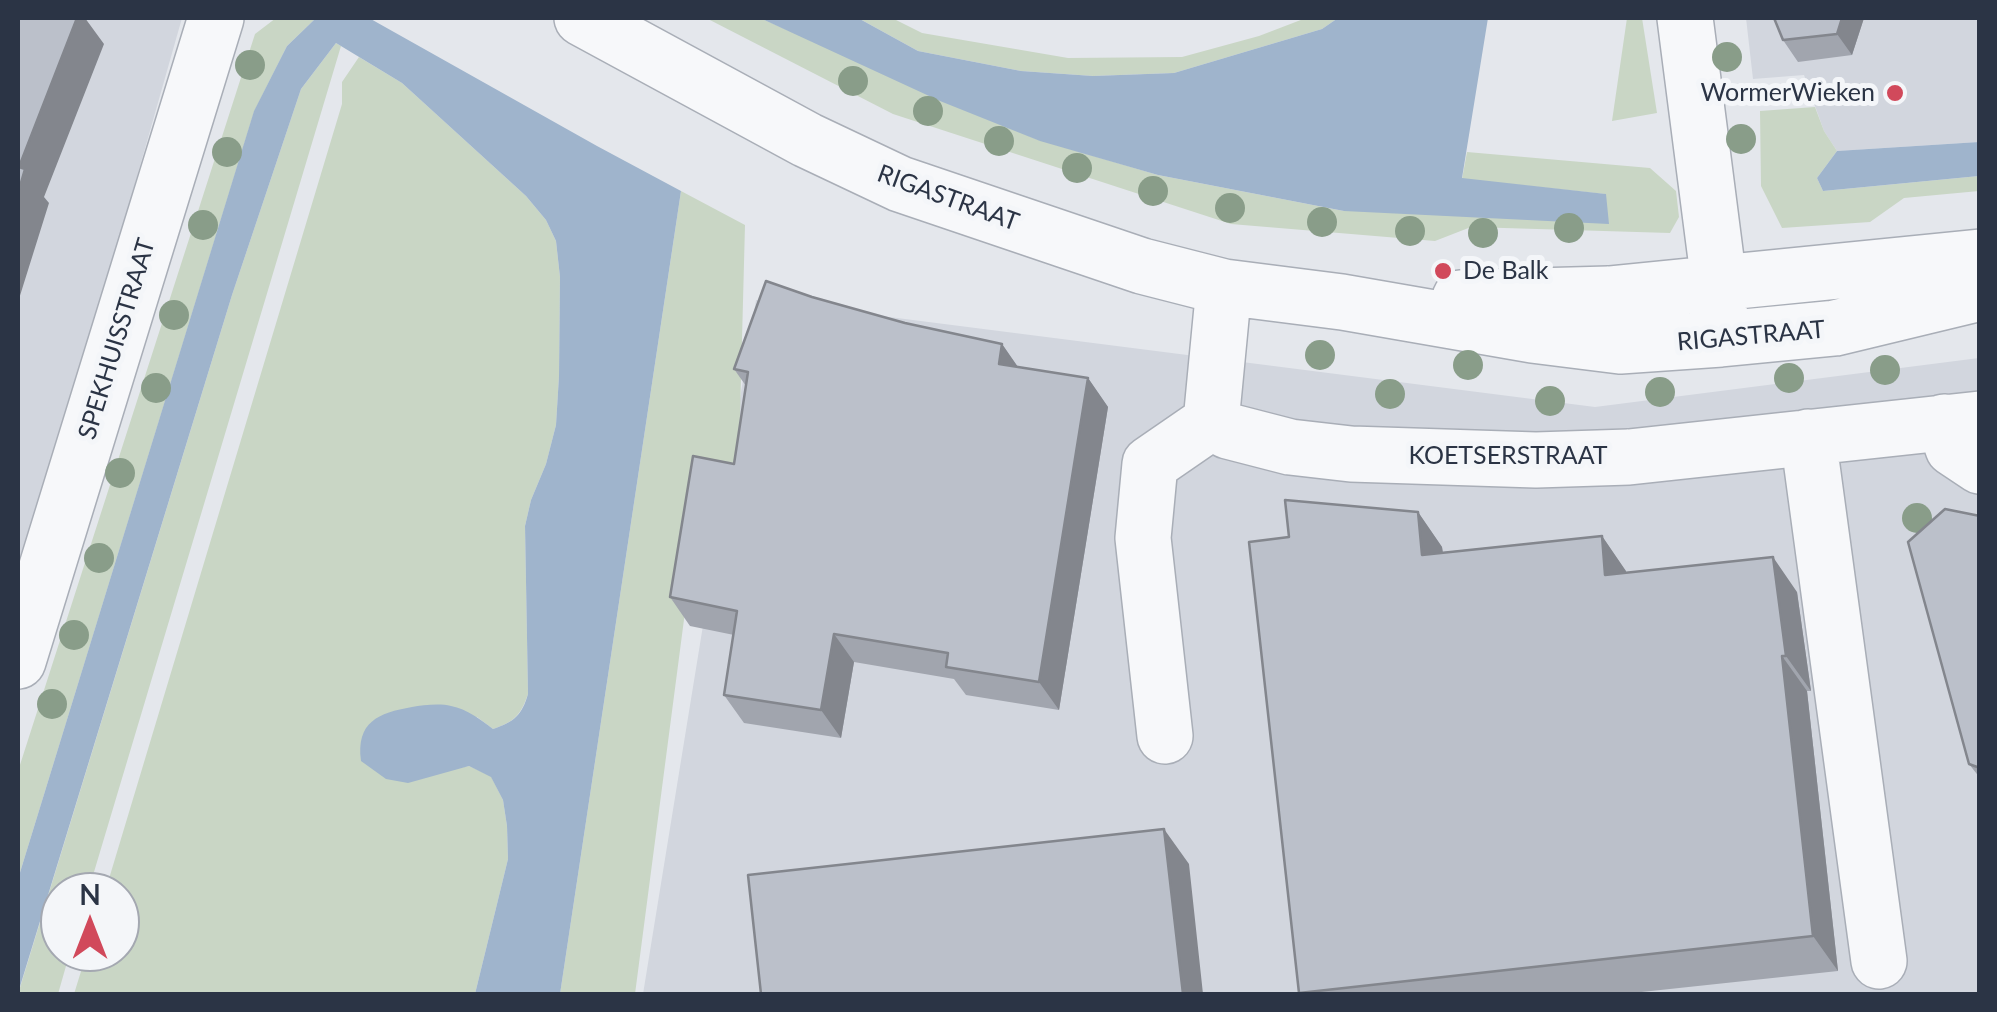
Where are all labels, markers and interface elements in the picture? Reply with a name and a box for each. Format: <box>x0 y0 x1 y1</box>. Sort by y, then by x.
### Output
place label: WormerWieken <box>1701 78 1875 108</box>
marker: WormerWieken <box>1884 82 1906 104</box>
street label: RIGASTRAAT <box>873 159 1023 237</box>
street label: SPEKHUISSTRAAT <box>72 235 162 443</box>
place label: De Balk <box>1463 256 1548 286</box>
marker: De Balk <box>1432 260 1454 282</box>
street label: RIGASTRAAT <box>1676 315 1826 357</box>
street label: KOETSERSTRAAT <box>1408 441 1608 471</box>
north arrow <box>40 872 140 972</box>
text: N <box>79 877 101 911</box>

